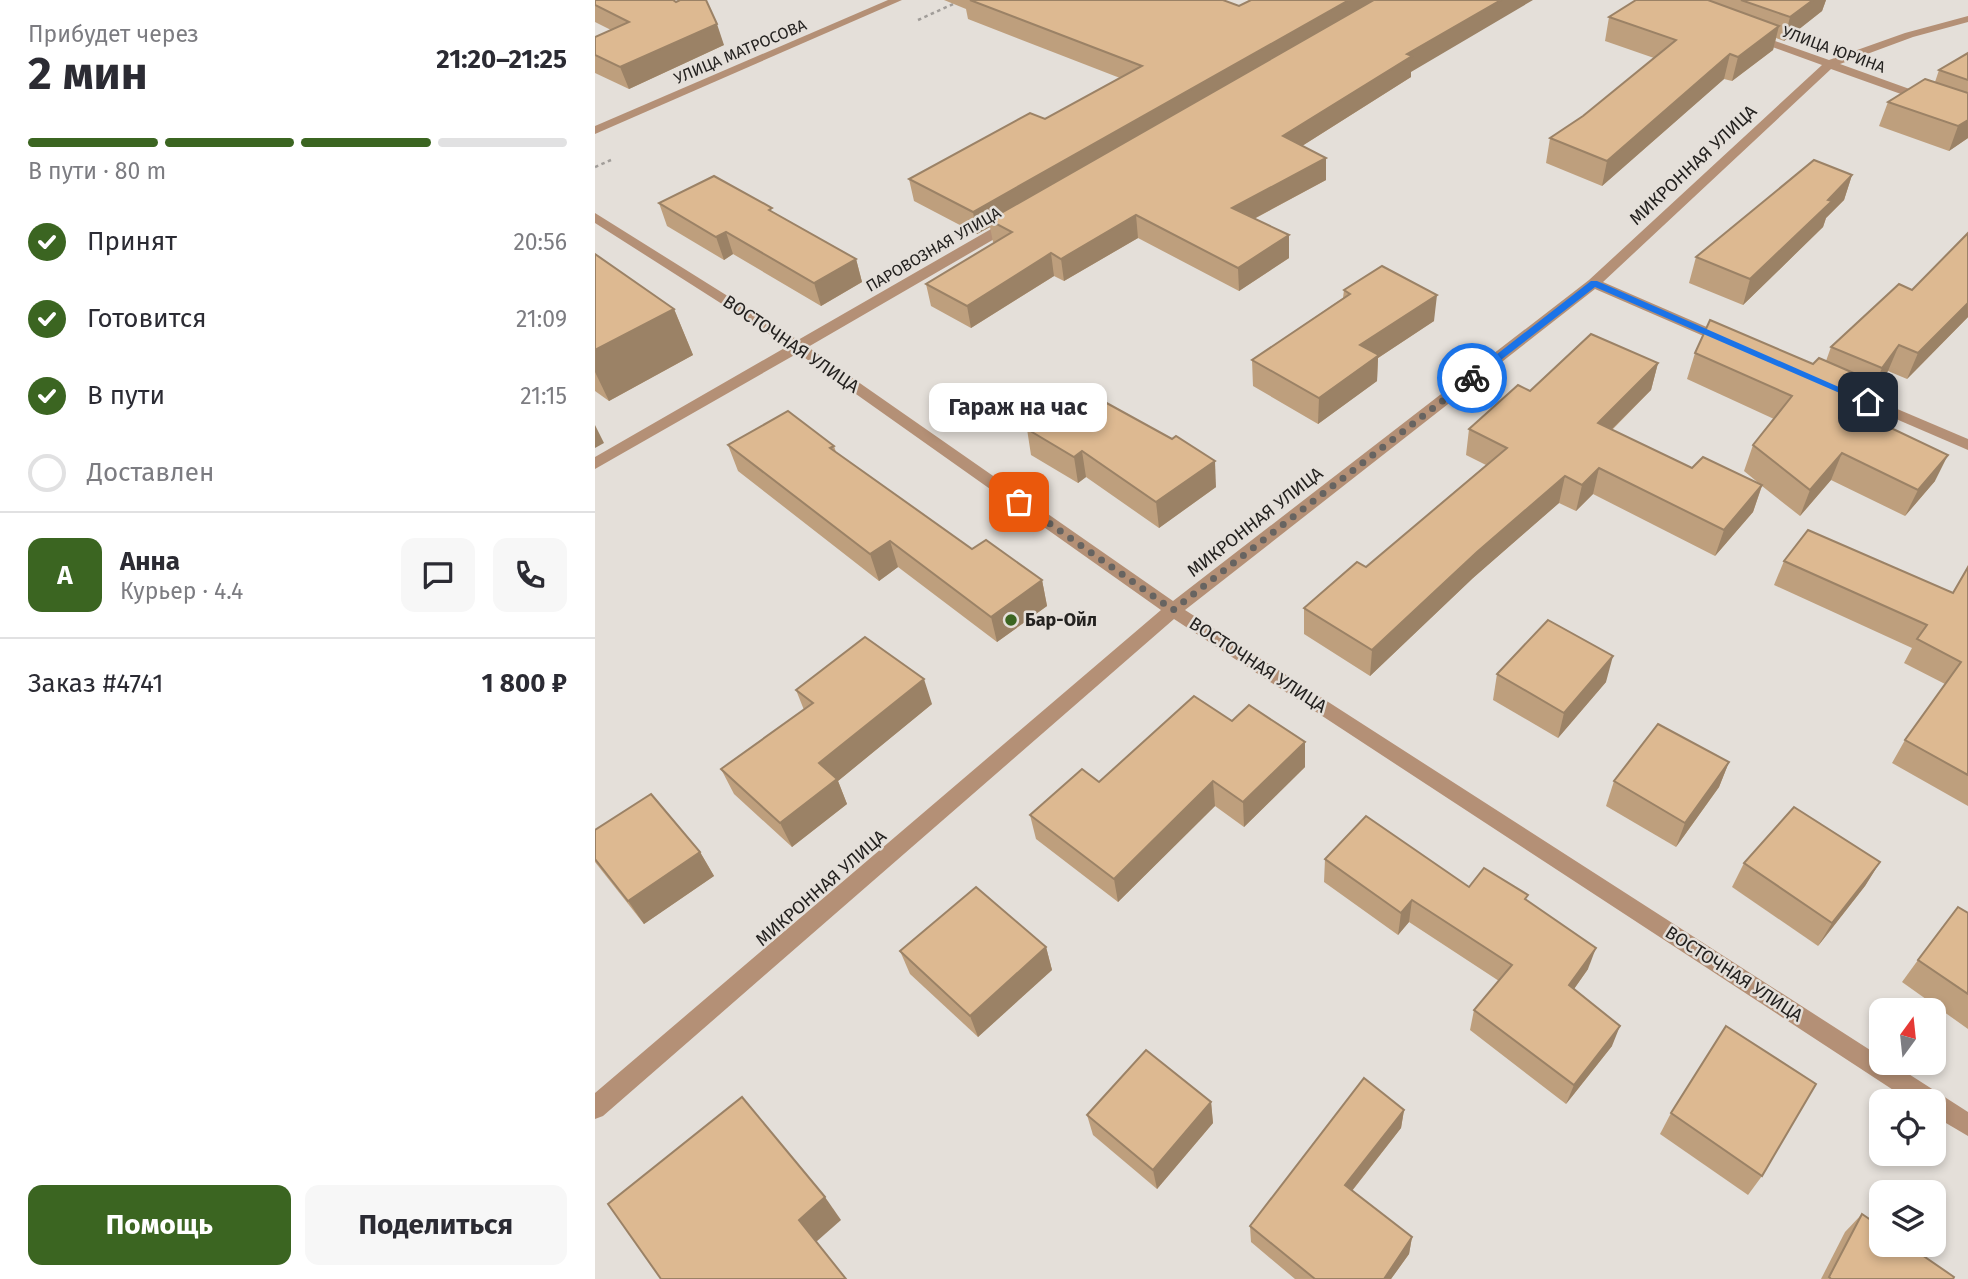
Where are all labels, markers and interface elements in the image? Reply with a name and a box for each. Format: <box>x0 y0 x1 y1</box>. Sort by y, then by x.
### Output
street label: УЛИЦА МАТРОСОВА <box>671 15 810 88</box>
text: Прибудет через <box>28 20 199 48</box>
street label: УЛИЦА ЮРИНА <box>1780 22 1889 77</box>
text: 21:20–21:25 <box>436 44 567 75</box>
text: 2 мин <box>28 46 148 101</box>
street label: МИКРОННАЯ УЛИЦА <box>1625 100 1762 230</box>
text: В пути · 80 m <box>28 157 166 185</box>
street label: ПАРОВОЗНАЯ УЛИЦА <box>862 203 1005 296</box>
icon: check <box>28 223 66 261</box>
text: Принят <box>87 226 177 257</box>
text: 20:56 <box>513 228 567 256</box>
street label: ВОСТОЧНАЯ УЛИЦА <box>719 290 864 398</box>
icon: check <box>28 300 66 338</box>
text: Готовится <box>87 303 207 334</box>
text: 21:09 <box>516 305 567 333</box>
courier <box>1437 343 1507 413</box>
icon: bike <box>1453 359 1491 397</box>
pin <box>1838 372 1898 432</box>
icon: check <box>28 377 66 415</box>
text: В пути <box>87 380 165 411</box>
text: 21:15 <box>520 382 567 410</box>
callout: Гараж на час <box>930 383 1108 432</box>
icon: home <box>1849 383 1887 421</box>
text: Гараж на час <box>949 393 1087 421</box>
text: Доставлен <box>87 457 214 488</box>
street label: МИКРОННАЯ УЛИЦА <box>1183 462 1328 582</box>
pin <box>989 472 1049 532</box>
icon: bag <box>1000 483 1038 521</box>
button: chat <box>401 538 475 612</box>
button: phone <box>493 538 567 612</box>
text: Анна <box>120 546 180 577</box>
text: А <box>57 560 73 591</box>
text: Курьер · 4.4 <box>120 577 243 605</box>
place label: Бар-Ойл <box>1025 609 1097 631</box>
marker: Бар-Ойл <box>1003 612 1019 628</box>
street label: ВОСТОЧНАЯ УЛИЦА <box>1185 612 1331 718</box>
text: Заказ #4741 <box>28 668 164 699</box>
text: 1 800 ₽ <box>482 668 567 699</box>
street label: МИКРОННАЯ УЛИЦА <box>751 825 891 951</box>
street label: ВОСТОЧНАЯ УЛИЦА <box>1661 921 1807 1027</box>
north arrow <box>1869 998 1946 1074</box>
map controls <box>1869 998 1946 1257</box>
button: locate <box>1869 1089 1946 1166</box>
button: layers <box>1869 1180 1946 1257</box>
button: Помощь <box>28 1185 291 1265</box>
button: Поделиться <box>305 1185 567 1265</box>

